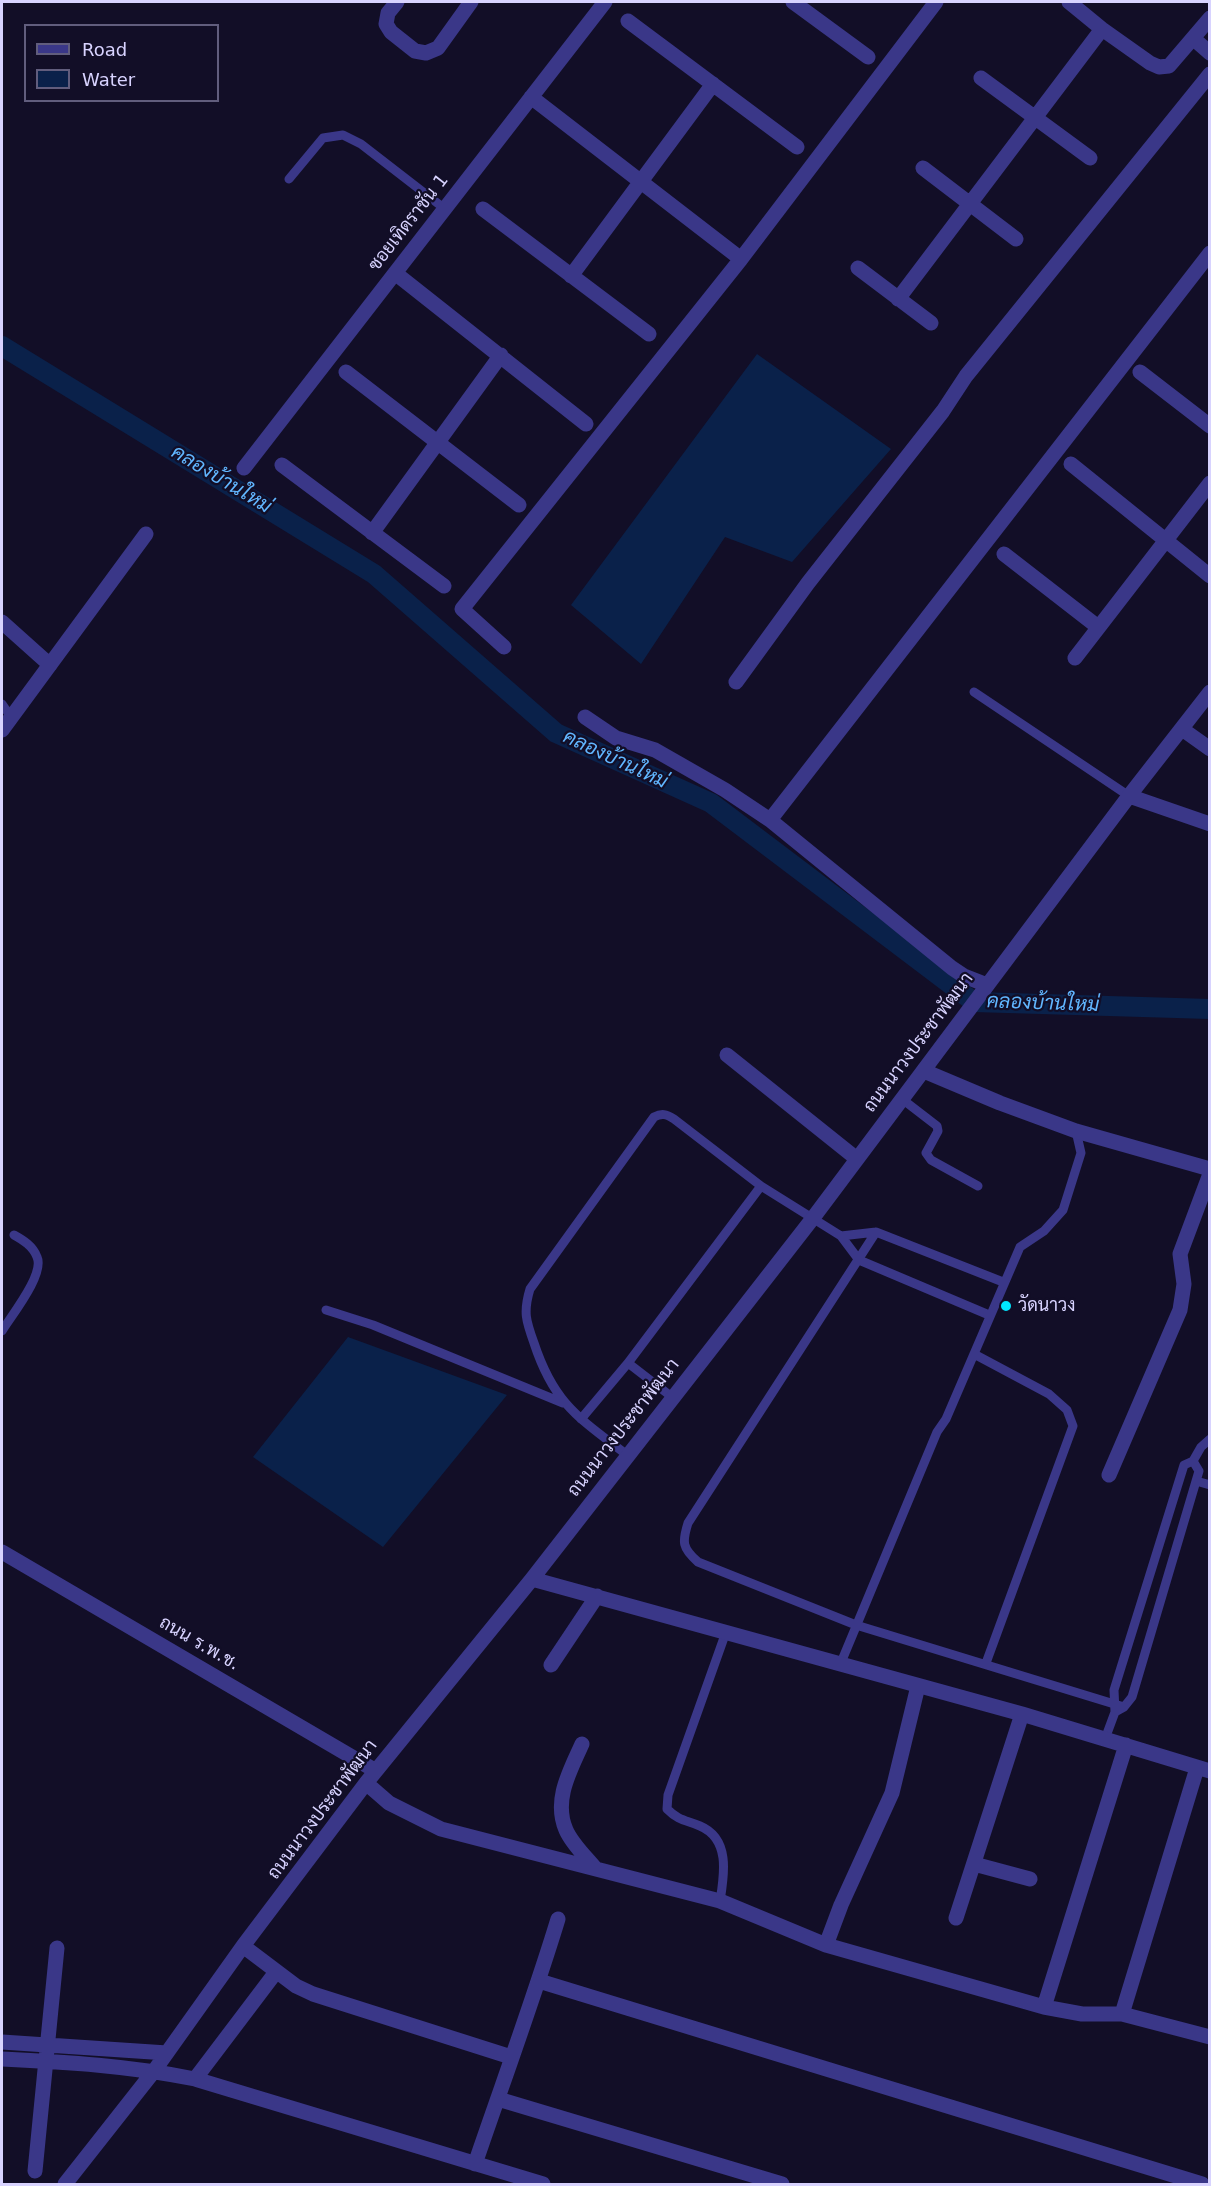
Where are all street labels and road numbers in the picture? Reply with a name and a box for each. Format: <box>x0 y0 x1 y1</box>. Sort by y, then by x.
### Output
street label: ซอยเทิดราชัน 1 <box>364 170 454 276</box>
street label: ถนนนาวงประชาพัฒนา <box>860 969 978 1117</box>
street label: ถนนนาวงประชาพัฒนา <box>564 1355 684 1501</box>
street label: ถนน ร.พ.ช. <box>155 1612 243 1676</box>
street label: ถนนนาวงประชาพัฒนา <box>264 1736 382 1884</box>

